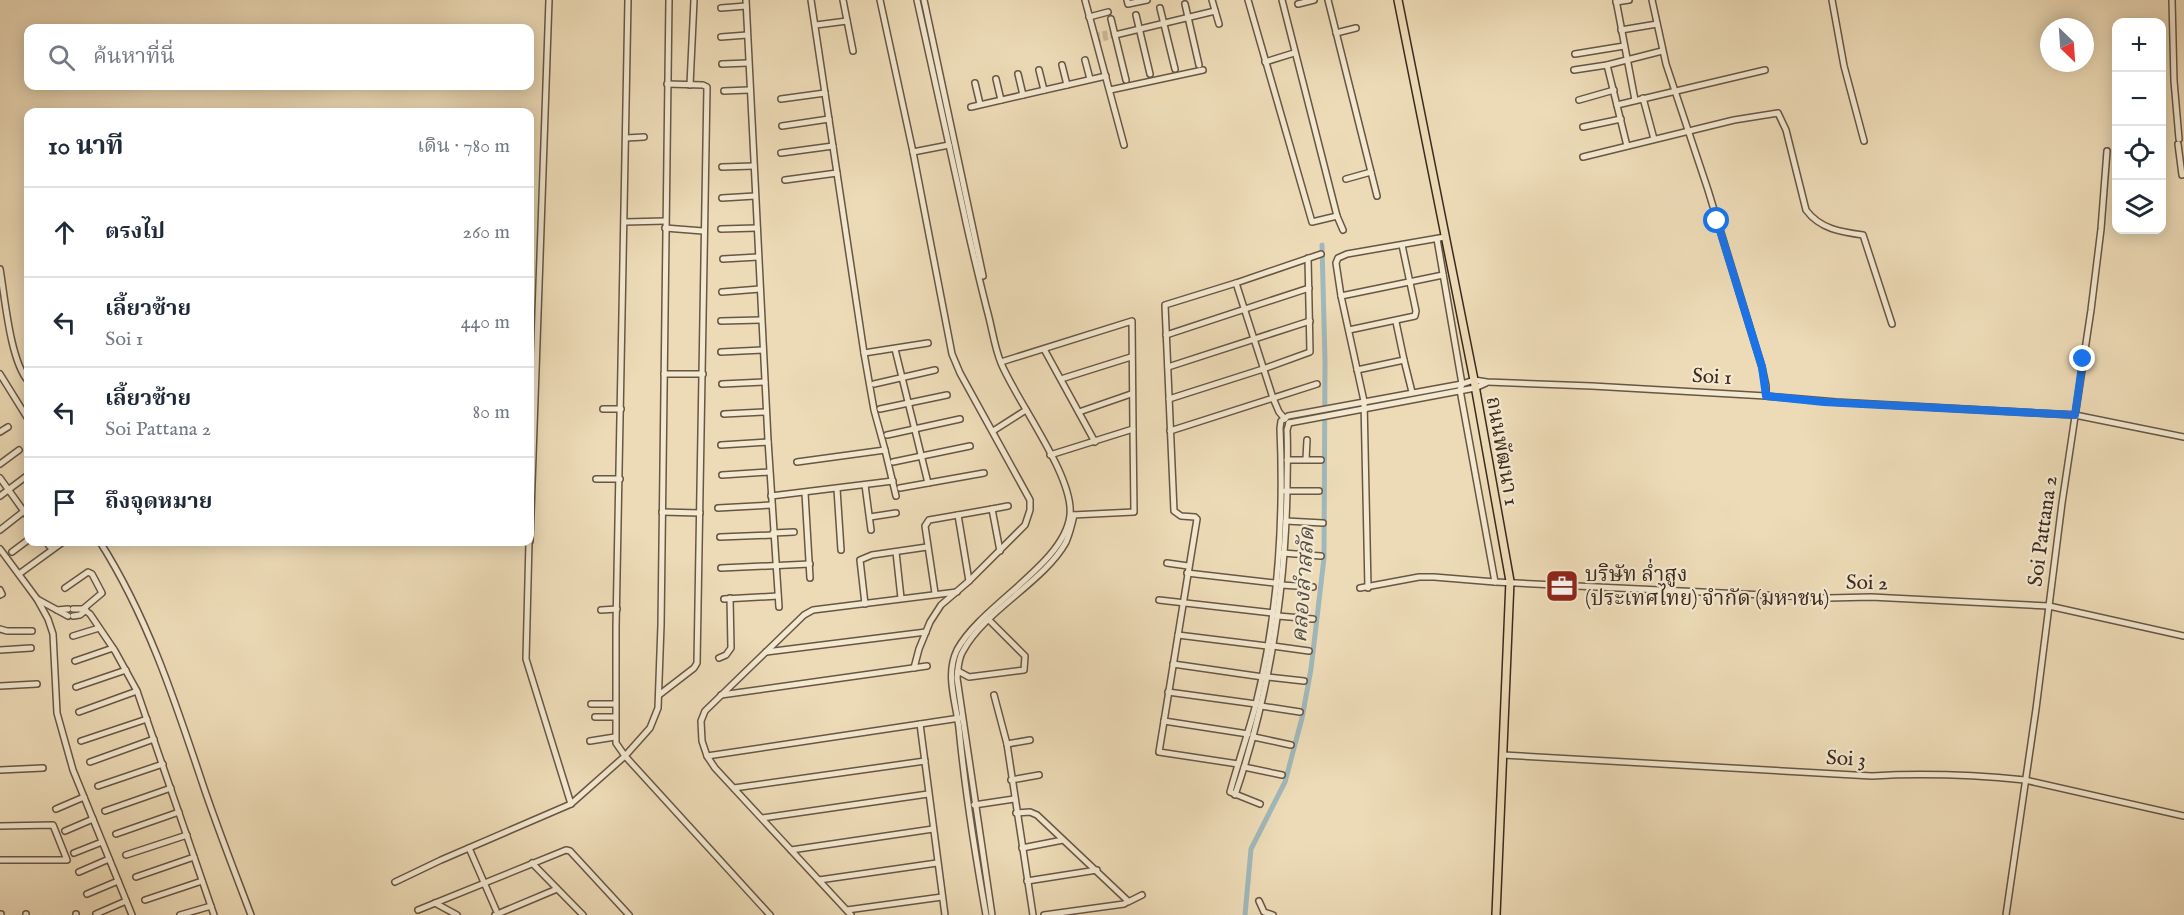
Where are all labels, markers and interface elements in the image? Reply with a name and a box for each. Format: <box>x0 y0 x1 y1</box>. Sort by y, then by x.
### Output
north arrow <box>2040 18 2094 72</box>
map controls <box>2112 18 2166 234</box>
button: + <box>2112 18 2166 72</box>
search box <box>24 24 534 90</box>
icon: search <box>45 41 78 74</box>
text: ค้นหาที่นี่ <box>93 43 175 71</box>
button: − <box>2112 72 2166 126</box>
button: locate <box>2112 126 2166 180</box>
text: 10 นาที <box>48 130 124 163</box>
text: เดิน · 780 m <box>417 134 510 159</box>
button: layers <box>2112 180 2166 234</box>
route start <box>1703 207 1729 233</box>
icon: ahead <box>48 216 81 249</box>
text: ตรงไป <box>105 218 165 246</box>
text: 260 m <box>463 220 510 245</box>
text: เลี้ยวซ้าย <box>105 295 191 323</box>
icon: left <box>48 306 81 339</box>
text: 440 m <box>461 310 510 335</box>
text: Soi 1 <box>105 327 143 352</box>
route end <box>2069 345 2095 371</box>
street label: Soi 1 <box>1691 363 1733 392</box>
text: เลี้ยวซ้าย <box>105 385 191 413</box>
street label: ถนนพัฒนา 1 <box>1479 394 1524 508</box>
icon: left <box>48 396 81 429</box>
text: 80 m <box>473 400 510 425</box>
text: Soi Pattana 2 <box>105 417 211 442</box>
street label: Soi Pattana 2 <box>2022 474 2065 588</box>
icon: arrive <box>48 486 81 519</box>
text: ถึงจุดหมาย <box>105 488 212 516</box>
water label: คลองลำสลัด <box>1286 526 1322 644</box>
place label: บริษัท ล่ำสูง (ประเทศไทย) จำกัด (มหาชน) <box>1585 558 1829 613</box>
office icon: บริษัท ล่ำสูง (ประเทศไทย) จำกัด (มหาชน) <box>1544 568 1580 604</box>
street label: Soi 2 <box>1846 570 1888 597</box>
street label: Soi 3 <box>1825 745 1867 774</box>

